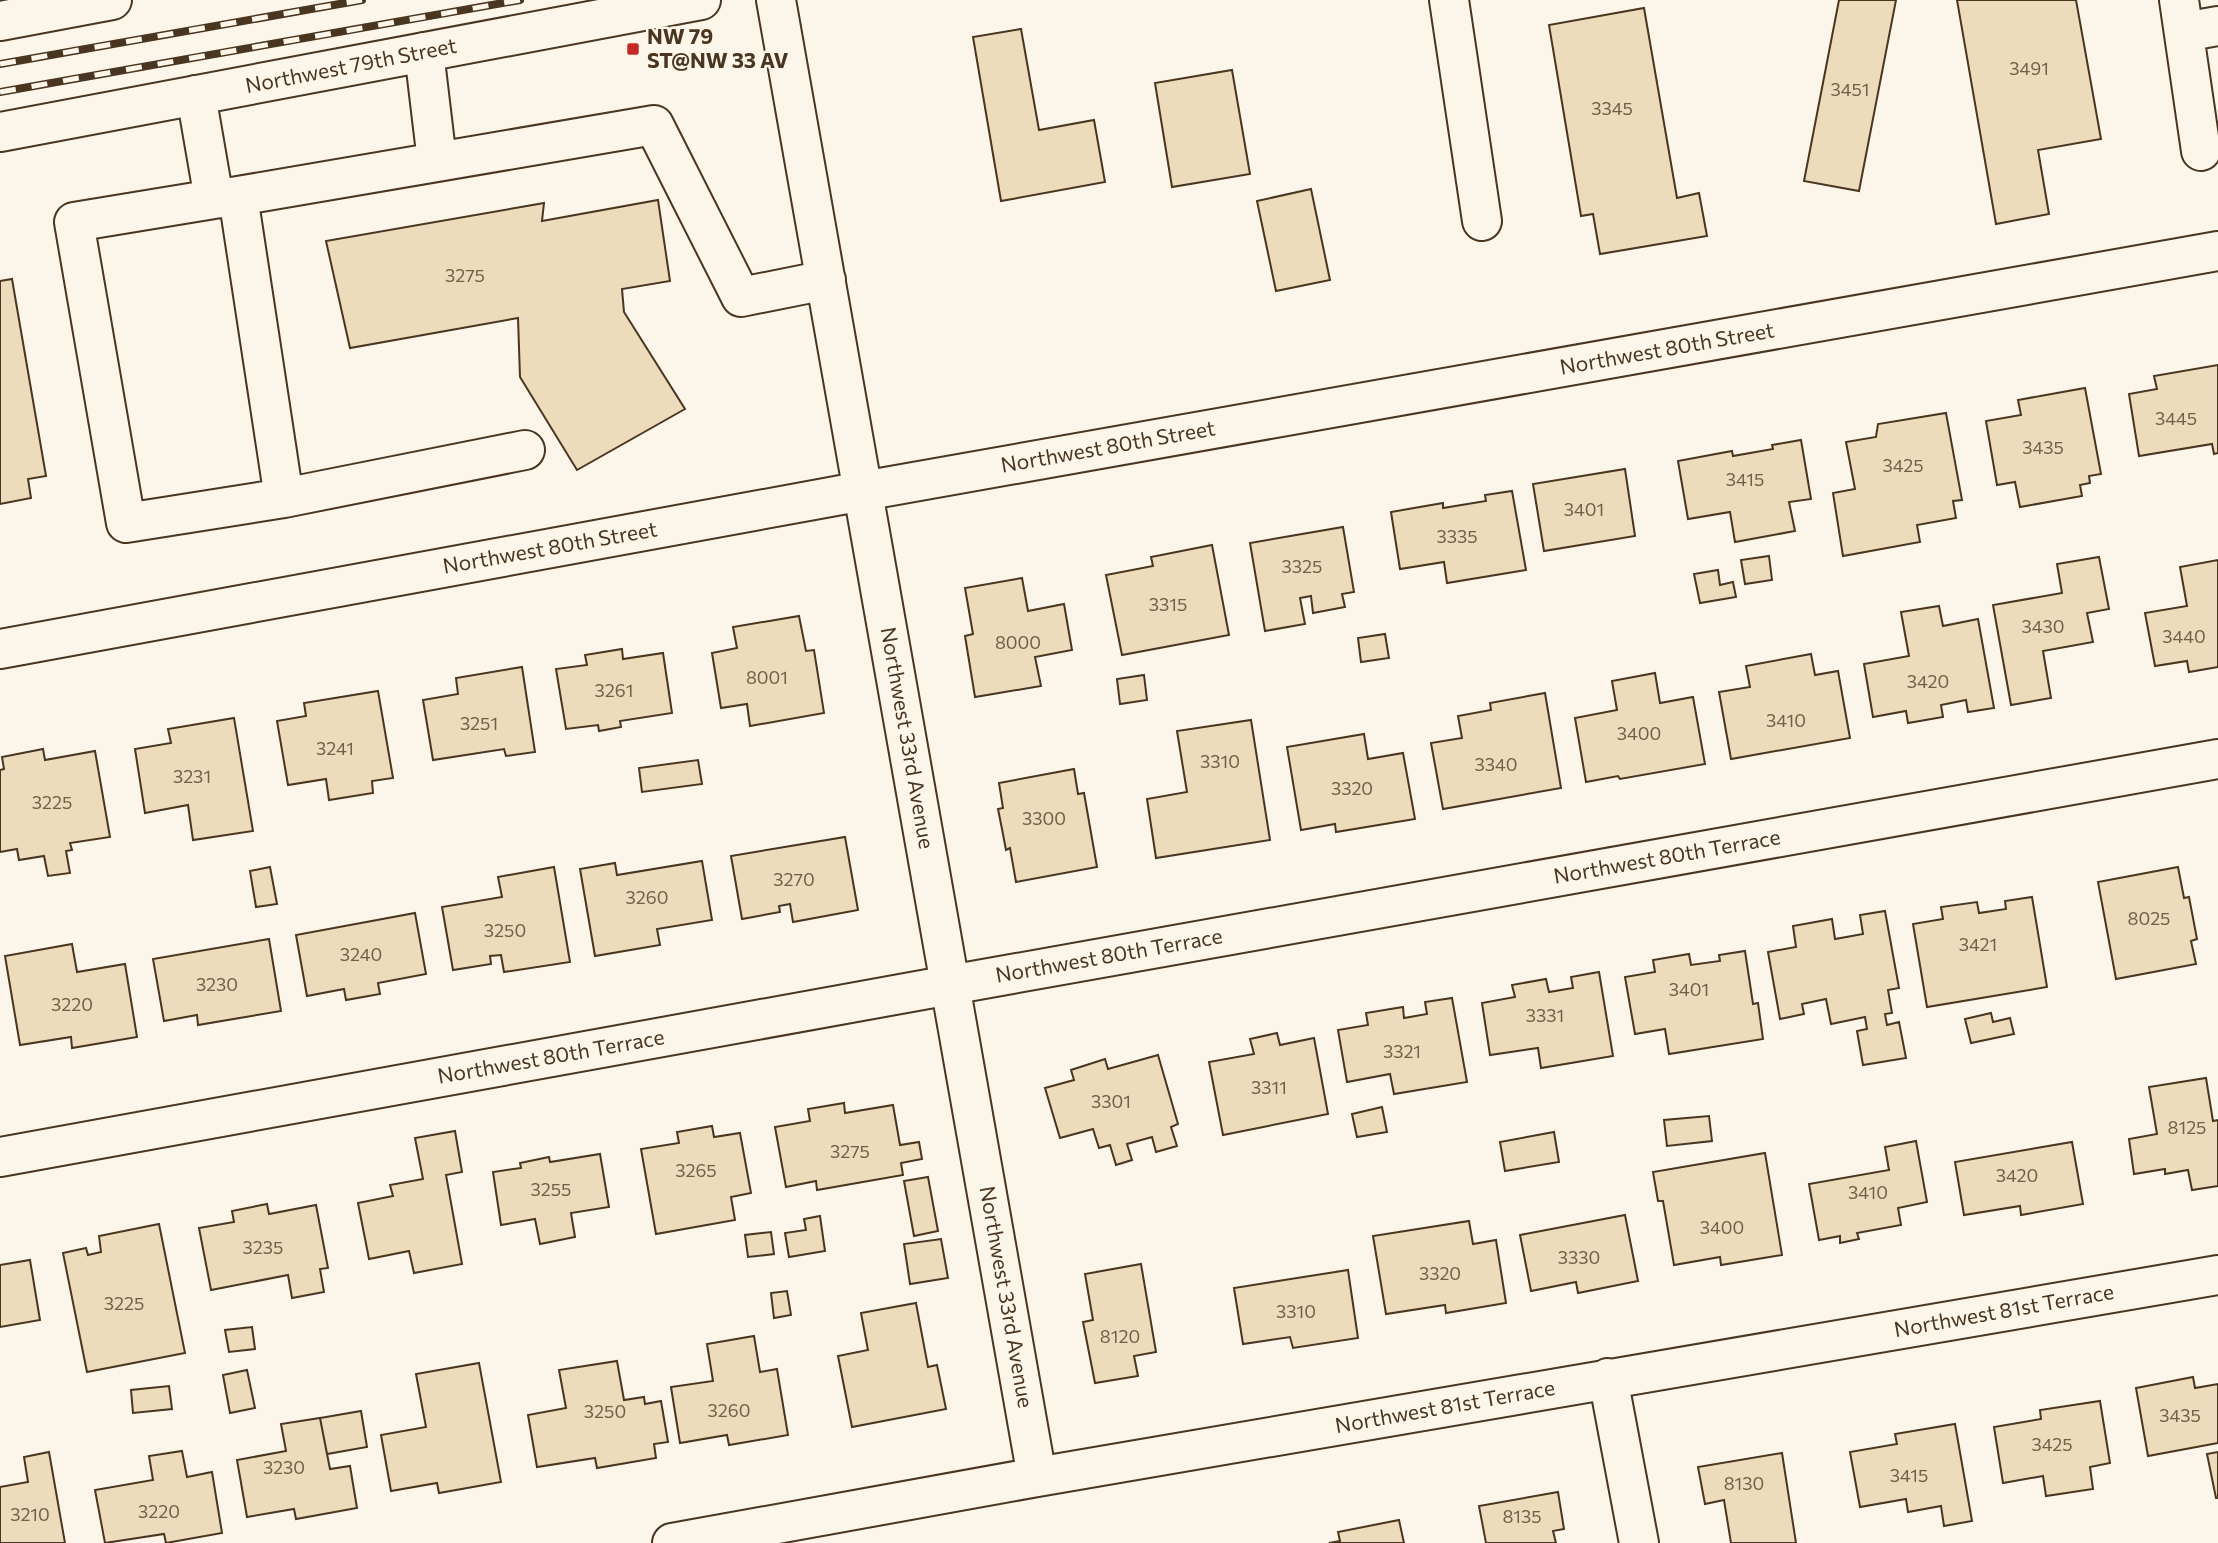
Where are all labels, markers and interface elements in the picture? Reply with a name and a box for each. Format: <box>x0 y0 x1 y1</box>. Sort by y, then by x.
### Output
place label: NW 79 ST@NW 33 AV <box>647 23 789 72</box>
street label: Northwest 79th Street <box>243 32 458 97</box>
marker: NW 79 ST@NW 33 AV <box>625 41 641 57</box>
house number: 3491 <box>2009 57 2049 79</box>
house number: 3451 <box>1830 78 1870 100</box>
house number: 3345 <box>1591 97 1633 119</box>
house number: 3275 <box>445 264 485 286</box>
street label: Northwest 80th Street <box>1558 316 1776 379</box>
house number: 3445 <box>2155 407 2197 429</box>
street label: Northwest 80th Street <box>999 414 1217 477</box>
house number: 3435 <box>2022 436 2064 458</box>
house number: 3425 <box>1882 454 1924 476</box>
house number: 3415 <box>1726 468 1764 490</box>
house number: 3401 <box>1564 498 1604 520</box>
street label: Northwest 80th Street <box>441 515 659 578</box>
house number: 3335 <box>1436 525 1478 547</box>
house number: 3325 <box>1282 555 1322 577</box>
house number: 3315 <box>1149 593 1187 615</box>
house number: 3430 <box>2021 615 2065 637</box>
street label: Northwest 33rd Avenue <box>877 625 940 851</box>
house number: 3440 <box>2162 625 2206 647</box>
house number: 8000 <box>995 631 1041 653</box>
house number: 8001 <box>746 666 788 688</box>
house number: 3420 <box>1907 670 1949 692</box>
house number: 3261 <box>595 679 633 701</box>
house number: 3410 <box>1766 709 1806 731</box>
house number: 3251 <box>460 712 498 734</box>
house number: 3400 <box>1617 722 1661 744</box>
house number: 3241 <box>316 737 354 759</box>
house number: 3310 <box>1200 750 1240 772</box>
house number: 3340 <box>1474 753 1518 775</box>
house number: 3231 <box>173 765 211 787</box>
house number: 3320 <box>1331 777 1373 799</box>
house number: 3225 <box>32 791 72 813</box>
house number: 3300 <box>1022 807 1066 829</box>
street label: Northwest 80th Terrace <box>1551 823 1782 888</box>
house number: 3270 <box>773 868 815 890</box>
house number: 3260 <box>626 886 668 908</box>
house number: 8025 <box>2128 907 2170 929</box>
house number: 3250 <box>484 919 526 941</box>
street label: Northwest 80th Terrace <box>993 922 1224 987</box>
house number: 3421 <box>1959 933 1997 955</box>
house number: 3240 <box>340 943 382 965</box>
house number: 3230 <box>196 973 238 995</box>
house number: 3401 <box>1669 978 1709 1000</box>
house number: 3220 <box>51 993 93 1015</box>
house number: 3331 <box>1526 1004 1564 1026</box>
street label: Northwest 80th Terrace <box>435 1023 666 1088</box>
house number: 3321 <box>1383 1040 1421 1062</box>
house number: 3311 <box>1251 1076 1287 1098</box>
house number: 3301 <box>1091 1090 1131 1112</box>
house number: 8125 <box>2168 1116 2206 1138</box>
house number: 3275 <box>830 1140 870 1162</box>
house number: 3265 <box>675 1159 717 1181</box>
house number: 3420 <box>1996 1164 2038 1186</box>
house number: 3255 <box>531 1178 571 1200</box>
house number: 3410 <box>1848 1181 1888 1203</box>
street label: Northwest 33rd Avenue <box>976 1184 1039 1410</box>
house number: 3400 <box>1700 1216 1744 1238</box>
house number: 3235 <box>243 1236 283 1258</box>
house number: 3330 <box>1558 1246 1600 1268</box>
house number: 3320 <box>1419 1262 1461 1284</box>
street label: Northwest 81st Terrace <box>1892 1278 2116 1341</box>
house number: 3225 <box>104 1292 144 1314</box>
house number: 3310 <box>1276 1300 1316 1322</box>
house number: 8120 <box>1100 1325 1140 1347</box>
street label: Northwest 81st Terrace <box>1333 1374 1557 1437</box>
house number: 3260 <box>708 1399 750 1421</box>
house number: 3250 <box>584 1400 626 1422</box>
house number: 3435 <box>2159 1404 2201 1426</box>
house number: 3425 <box>2031 1433 2073 1455</box>
house number: 3230 <box>263 1456 305 1478</box>
house number: 3415 <box>1890 1464 1928 1486</box>
house number: 8130 <box>1724 1472 1764 1494</box>
house number: 3220 <box>138 1500 180 1522</box>
house number: 3210 <box>10 1503 50 1525</box>
house number: 8135 <box>1502 1505 1542 1527</box>

